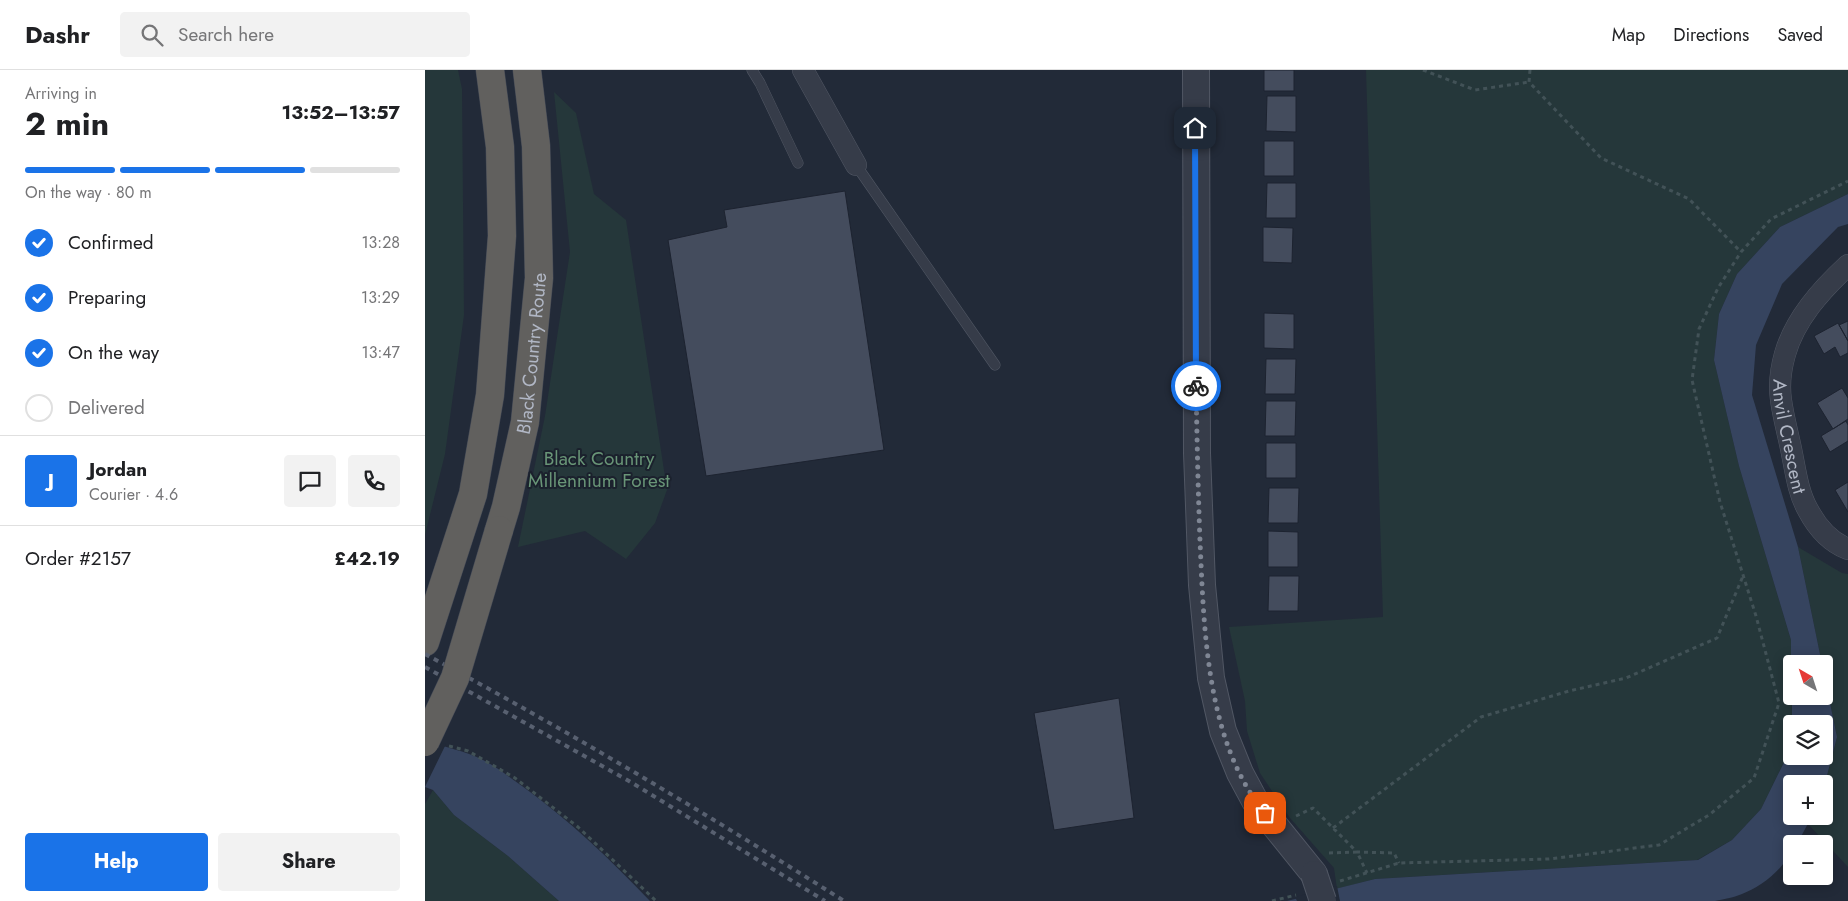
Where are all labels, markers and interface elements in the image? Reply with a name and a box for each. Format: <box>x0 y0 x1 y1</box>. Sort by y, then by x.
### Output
search box <box>120 12 470 57</box>
text: Dashr <box>25 17 90 52</box>
icon: search <box>138 21 166 49</box>
text: Search here <box>178 21 274 48</box>
text: Map <box>1612 22 1645 48</box>
text: Directions <box>1673 22 1749 48</box>
text: Saved <box>1777 22 1823 48</box>
text: Arriving in <box>25 82 97 105</box>
text: 13:52–13:57 <box>281 99 400 126</box>
text: 2 min <box>25 101 109 147</box>
pin <box>1174 107 1216 149</box>
icon: home <box>1181 114 1209 142</box>
text: On the way · 80 m <box>25 181 152 204</box>
icon: check <box>25 229 53 257</box>
text: Confirmed <box>68 229 154 256</box>
text: 13:28 <box>361 231 400 254</box>
street label: Black Country Route <box>509 272 553 437</box>
icon: check <box>25 284 53 312</box>
text: Preparing <box>68 284 146 311</box>
text: 13:29 <box>361 286 400 309</box>
icon: check <box>25 339 53 367</box>
text: On the way <box>68 339 159 366</box>
text: 13:47 <box>362 341 400 364</box>
courier <box>1171 361 1221 411</box>
icon: bike <box>1182 372 1210 400</box>
street label: Anvil Crescent <box>1767 379 1814 497</box>
text: Delivered <box>68 394 145 421</box>
park label: Black Country Millennium Forest <box>528 445 670 494</box>
button: chat <box>284 455 336 507</box>
button: phone <box>348 455 400 507</box>
text: Jordan <box>89 456 147 483</box>
text: J <box>48 467 54 494</box>
text: Courier · 4.6 <box>89 483 178 506</box>
text: Order #2157 <box>25 545 131 572</box>
text: £42.19 <box>334 545 400 572</box>
north arrow <box>1783 655 1833 705</box>
map controls <box>1783 655 1833 885</box>
button: layers <box>1783 715 1833 765</box>
button: + <box>1783 775 1833 825</box>
pin <box>1244 792 1286 834</box>
icon: bag <box>1251 799 1279 827</box>
button: Help <box>25 833 208 891</box>
button: Share <box>218 833 400 891</box>
button: − <box>1783 835 1833 885</box>

